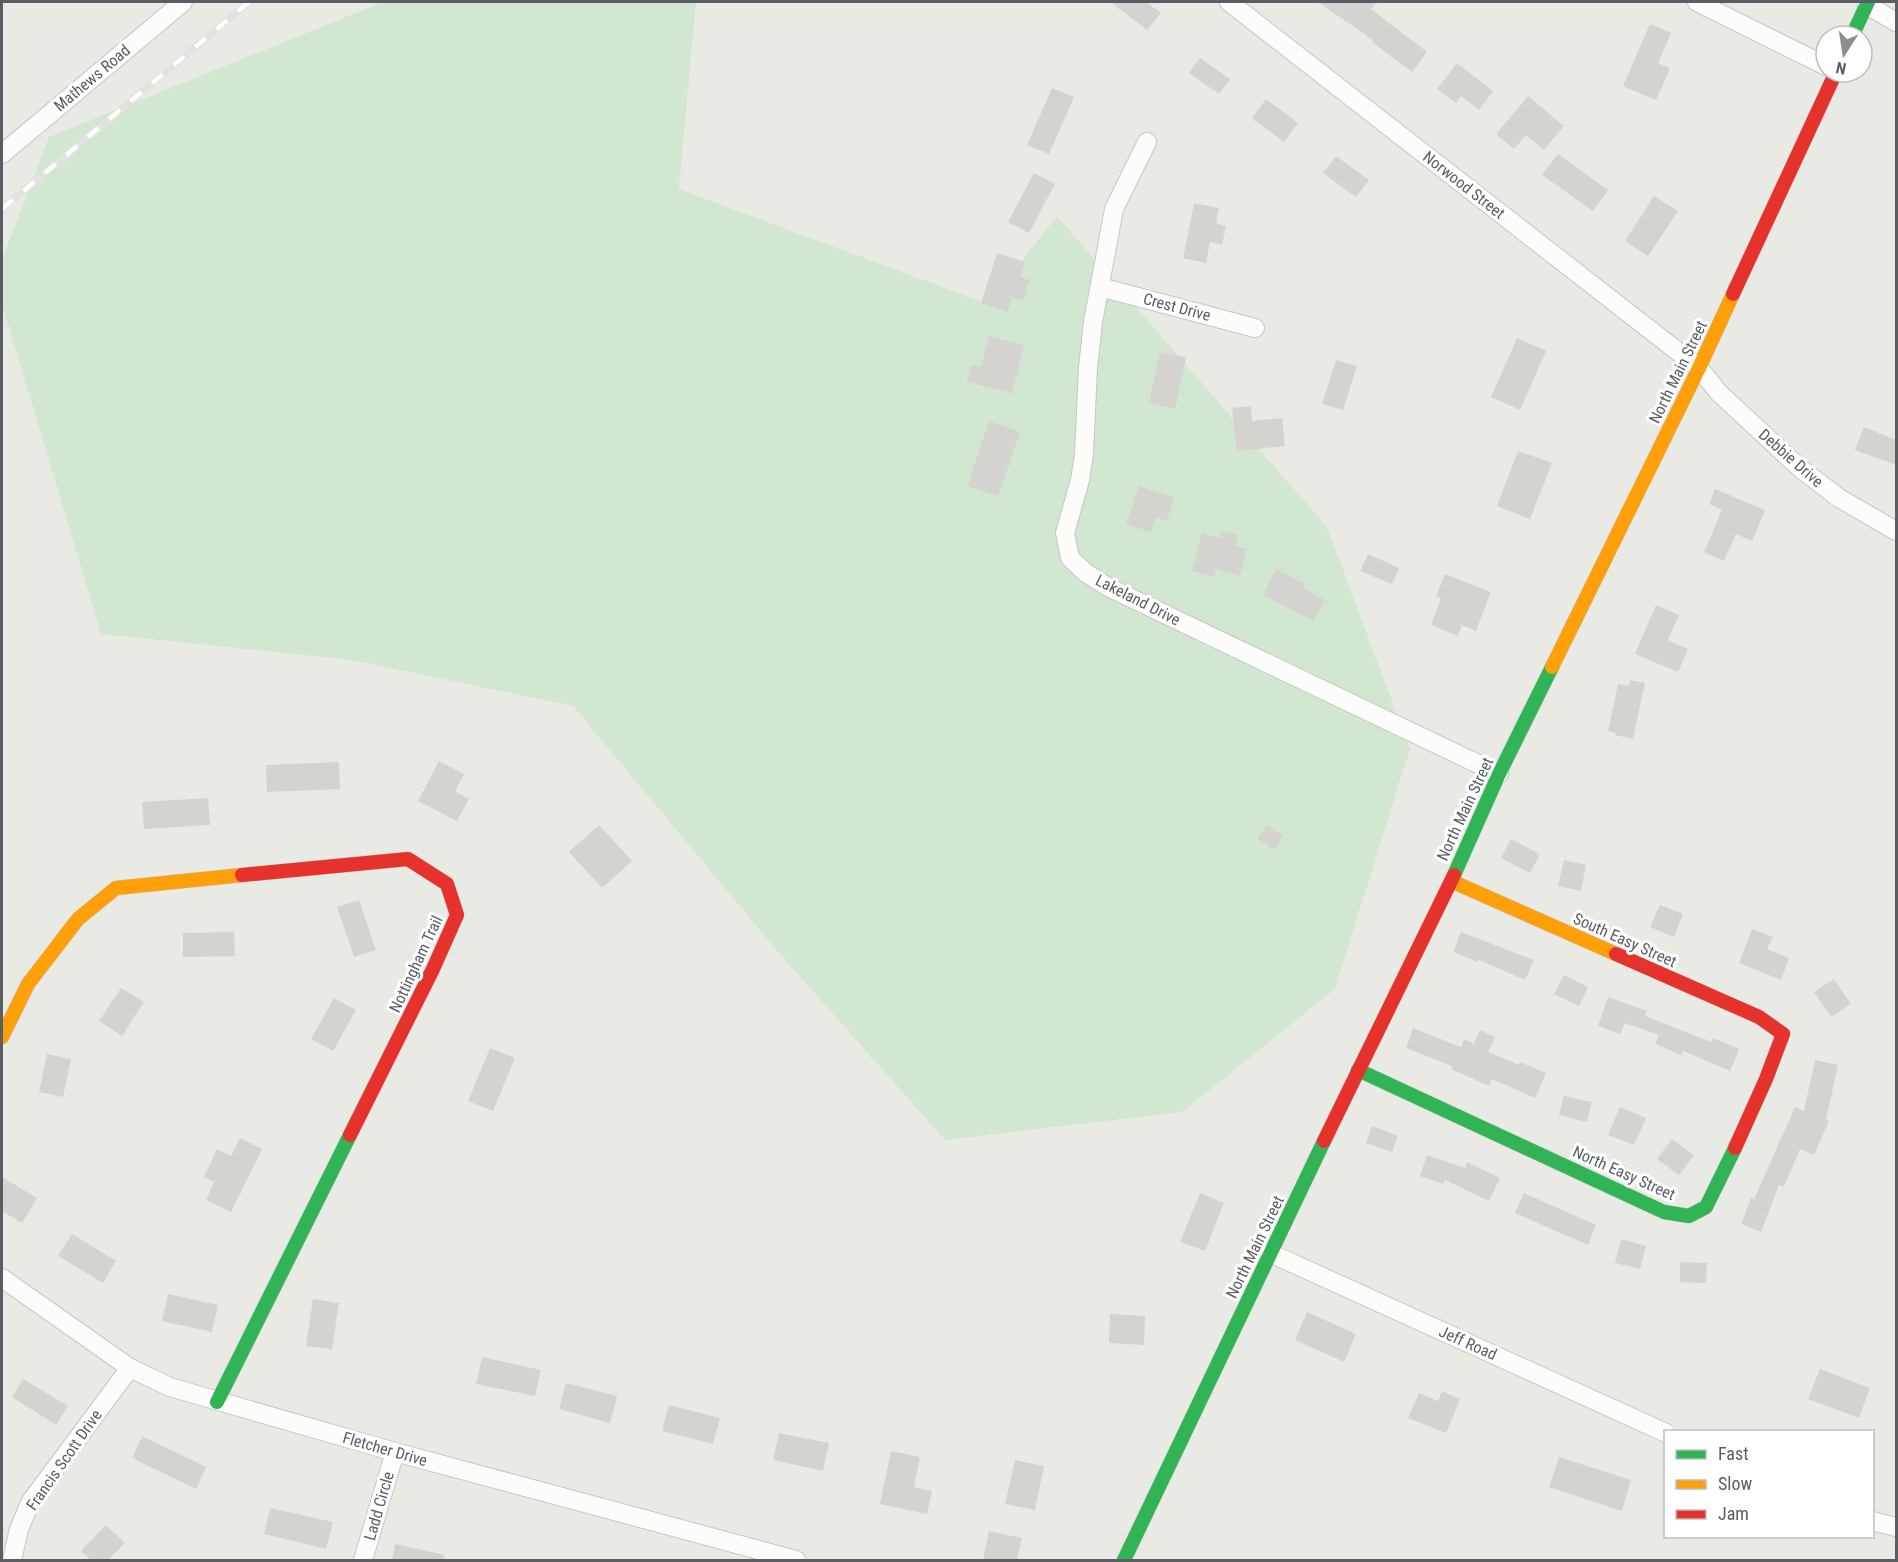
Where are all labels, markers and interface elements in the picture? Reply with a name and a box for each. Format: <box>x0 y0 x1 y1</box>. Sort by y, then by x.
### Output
north arrow <box>1814 24 1874 84</box>
street label: Mathews Road <box>50 41 134 115</box>
text: N <box>1834 58 1848 78</box>
street label: Norwood Street <box>1419 147 1509 223</box>
street label: Crest Drive <box>1141 289 1213 325</box>
street label: North Main Street <box>1645 317 1711 426</box>
street label: Debbie Drive <box>1755 425 1827 491</box>
street label: Lakeland Drive <box>1092 571 1184 629</box>
street label: North Main Street <box>1433 754 1497 864</box>
street label: South Easy Street <box>1570 909 1680 971</box>
street label: Nottingham Trail <box>385 912 447 1016</box>
street label: North Easy Street <box>1570 1142 1678 1204</box>
street label: North Main Street <box>1222 1192 1288 1301</box>
street label: Jeff Road <box>1436 1322 1500 1364</box>
street label: Francis Scott Drive <box>22 1406 106 1514</box>
street label: Fletcher Drive <box>341 1428 429 1470</box>
legend <box>1664 1430 1874 1538</box>
text: Fast <box>1718 1443 1749 1464</box>
street label: Ladd Circle <box>360 1469 398 1543</box>
text: Slow <box>1718 1473 1753 1494</box>
text: Jam <box>1718 1503 1749 1524</box>

